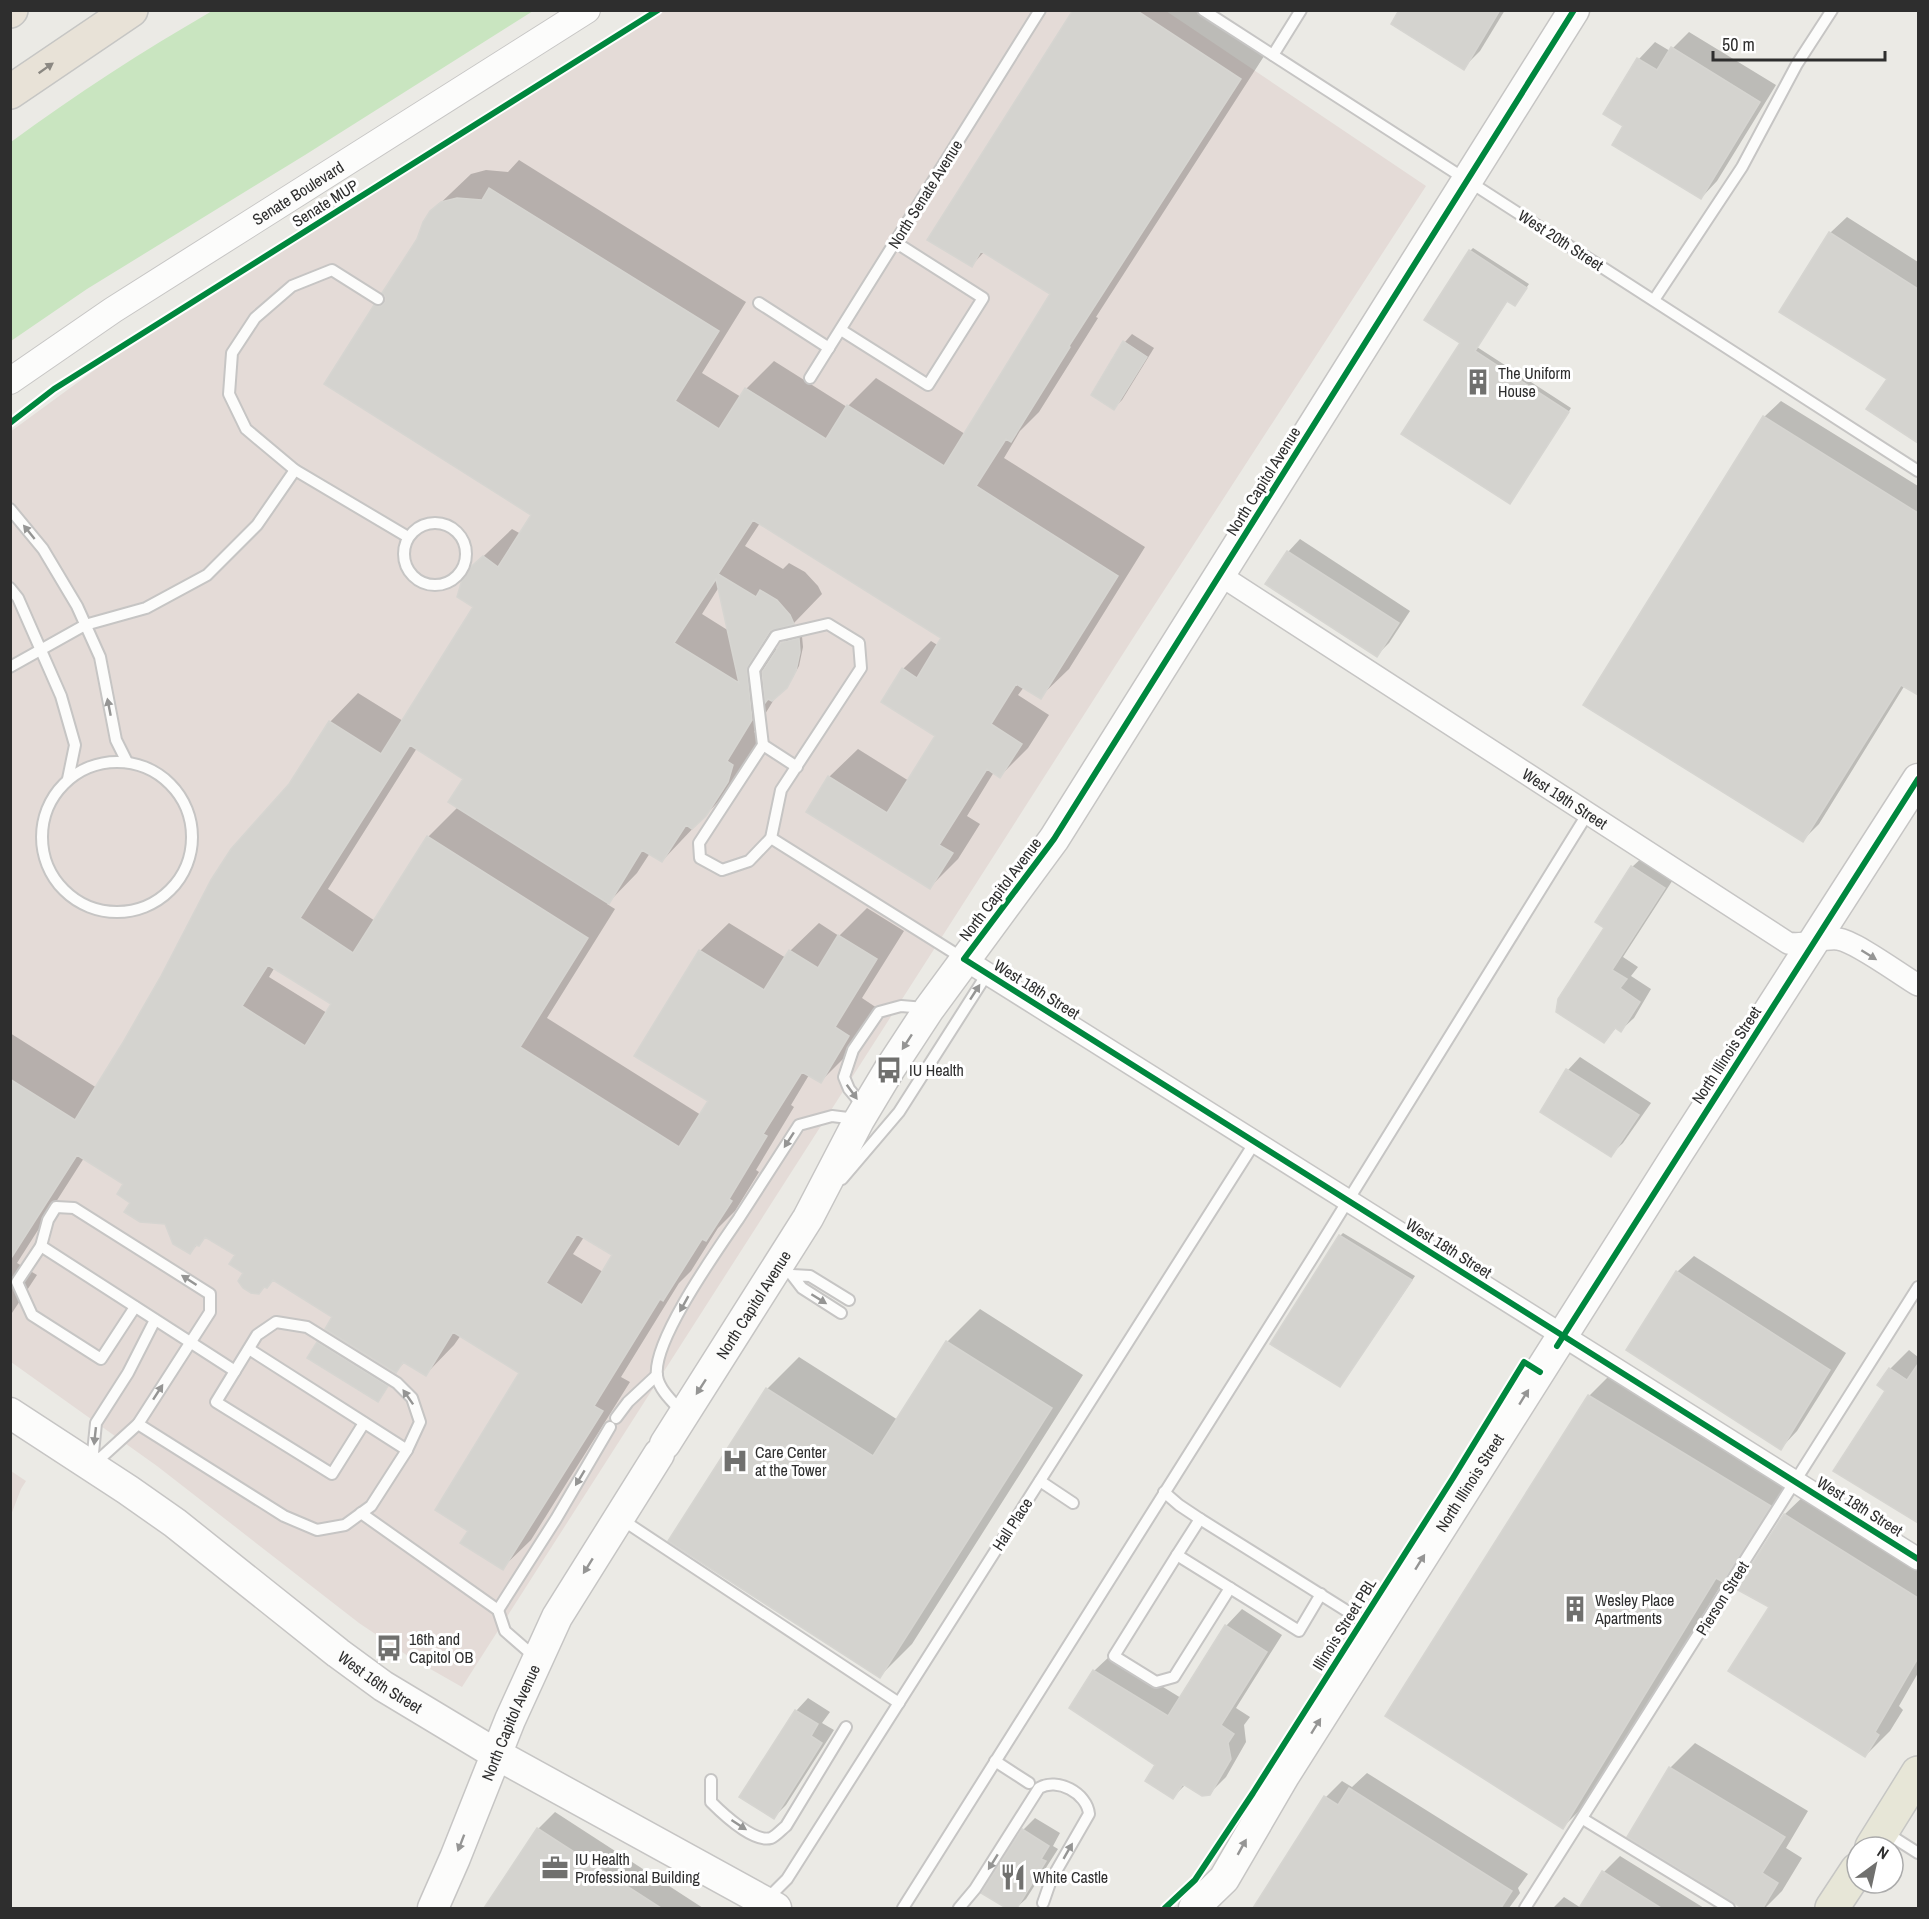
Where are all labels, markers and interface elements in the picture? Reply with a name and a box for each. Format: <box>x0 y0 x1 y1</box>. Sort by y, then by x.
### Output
scale bar <box>1713 24 1886 62</box>
text: 50 m <box>1722 32 1755 57</box>
one-way arrow <box>37 62 53 74</box>
street label: North Senate Avenue <box>883 135 967 253</box>
street label: Senate Boulevard <box>248 156 348 230</box>
street label: Senate MUP <box>288 174 363 232</box>
street label: West 20th Street <box>1514 204 1608 276</box>
place label: The Uniform House <box>1498 362 1571 402</box>
building icon: The Uniform House <box>1463 367 1493 397</box>
street label: North Capitol Avenue <box>1221 422 1305 540</box>
one-way arrow <box>23 524 36 540</box>
one-way arrow <box>104 697 113 716</box>
street label: West 19th Street <box>1518 763 1612 834</box>
street label: North Capitol Avenue <box>954 833 1046 945</box>
one-way arrow <box>1861 949 1877 960</box>
street label: West 18th Street <box>990 954 1084 1024</box>
one-way arrow <box>969 984 980 1000</box>
street label: North Illinois Street <box>1686 1002 1766 1108</box>
one-way arrow <box>902 1034 913 1050</box>
bus stop icon: IU Health <box>874 1055 904 1085</box>
place label: IU Health <box>909 1059 964 1081</box>
one-way arrow <box>846 1083 858 1099</box>
one-way arrow <box>783 1131 795 1147</box>
street label: West 18th Street <box>1402 1213 1496 1283</box>
street label: North Capitol Avenue <box>711 1246 796 1363</box>
one-way arrow <box>181 1275 197 1286</box>
one-way arrow <box>810 1293 827 1304</box>
one-way arrow <box>679 1296 689 1313</box>
one-way arrow <box>696 1379 707 1395</box>
one-way arrow <box>153 1384 164 1400</box>
one-way arrow <box>402 1389 414 1405</box>
one-way arrow <box>1519 1389 1530 1405</box>
one-way arrow <box>90 1426 99 1445</box>
street label: North Illinois Street <box>1430 1429 1509 1536</box>
place label: Care Center at the Tower <box>755 1441 827 1481</box>
hospital icon: Care Center at the Tower <box>720 1446 750 1476</box>
one-way arrow <box>575 1470 586 1486</box>
street label: West 18th Street <box>1813 1471 1907 1541</box>
street label: Hall Place <box>987 1493 1037 1555</box>
one-way arrow <box>1414 1554 1425 1570</box>
street label: Pierson Street <box>1690 1556 1754 1639</box>
one-way arrow <box>582 1558 593 1574</box>
street label: Illinois Street PBL <box>1307 1573 1382 1674</box>
place label: Wesley Place Apartments <box>1594 1589 1674 1629</box>
building icon: Wesley Place Apartments <box>1560 1594 1590 1624</box>
place label: 16th and Capitol OB <box>409 1628 473 1668</box>
bus stop icon: 16th and Capitol OB <box>374 1633 404 1663</box>
street label: West 16th Street <box>333 1646 427 1718</box>
street label: North Capitol Avenue <box>476 1661 545 1784</box>
one-way arrow <box>1310 1718 1321 1735</box>
one-way arrow <box>731 1819 747 1830</box>
one-way arrow <box>456 1834 466 1852</box>
north arrow <box>1845 1835 1905 1895</box>
one-way arrow <box>1237 1839 1248 1855</box>
text: N <box>1873 1841 1893 1864</box>
one-way arrow <box>1063 1842 1073 1859</box>
place label: IU Health Professional Building <box>575 1848 700 1888</box>
office icon: IU Health Professional Building <box>540 1853 570 1883</box>
one-way arrow <box>987 1853 998 1870</box>
restaurant icon: White Castle <box>998 1862 1028 1892</box>
place label: White Castle <box>1033 1866 1108 1888</box>

